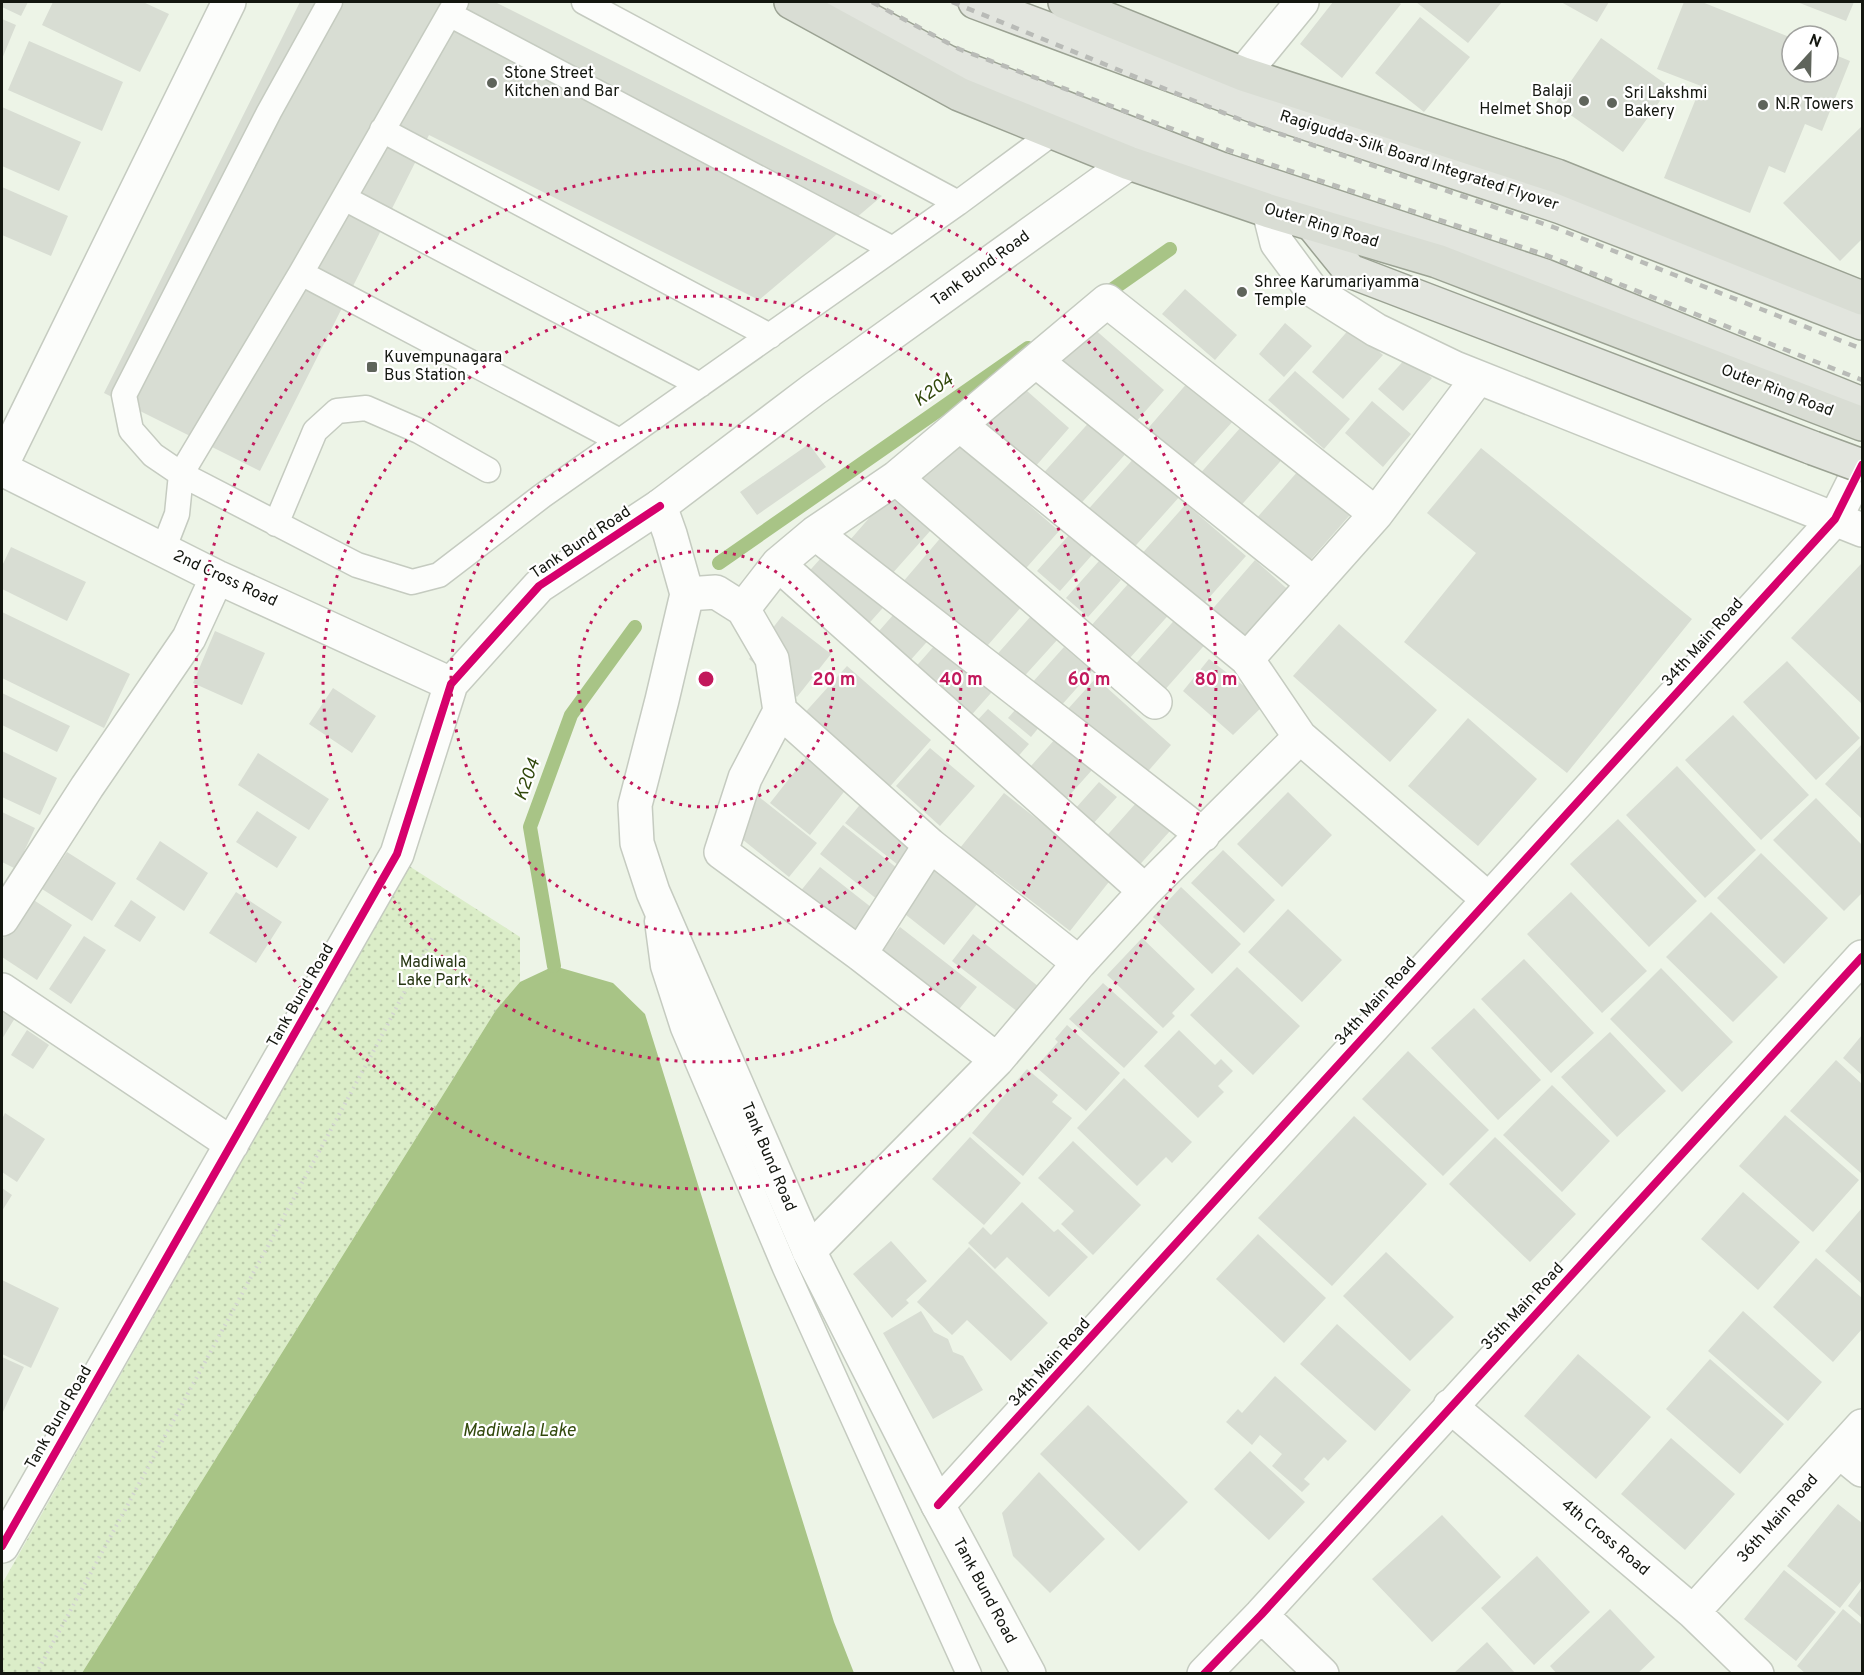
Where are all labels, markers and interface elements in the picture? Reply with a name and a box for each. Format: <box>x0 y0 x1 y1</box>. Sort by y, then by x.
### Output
north arrow <box>1780 24 1840 84</box>
text: N <box>1806 31 1824 53</box>
place label: Stone Street Kitchen and Bar <box>504 64 619 102</box>
marker: Stone Street Kitchen and Bar <box>485 76 499 90</box>
place label: Balaji Helmet Shop <box>1479 82 1572 120</box>
place label: Sri Lakshmi Bakery <box>1624 84 1707 122</box>
marker: Balaji Helmet Shop <box>1577 94 1591 108</box>
place label: N.R Towers <box>1775 95 1854 115</box>
marker: Sri Lakshmi Bakery <box>1605 96 1619 110</box>
marker: N.R Towers <box>1756 98 1770 112</box>
street label: Ragigudda-Silk Board Integrated Flyover <box>1277 106 1561 216</box>
street label: Outer Ring Road <box>1261 199 1381 253</box>
street label: Tank Bund Road <box>928 227 1034 311</box>
place label: Shree Karumariyamma Temple <box>1254 273 1419 311</box>
marker: Shree Karumariyamma Temple <box>1235 285 1249 299</box>
place label: Kuvempunagara Bus Station <box>384 348 502 386</box>
marker: Kuvempunagara Bus Station <box>365 360 379 374</box>
street label: Outer Ring Road <box>1718 360 1836 422</box>
water label: K204 <box>910 369 959 413</box>
street label: Tank Bund Road <box>527 502 635 584</box>
street label: 2nd Cross Road <box>170 546 280 612</box>
street label: 34th Main Road <box>1658 594 1748 692</box>
centre of rings <box>696 669 716 689</box>
text: 20 m <box>812 669 856 692</box>
text: 40 m <box>939 669 983 692</box>
text: 60 m <box>1067 669 1111 692</box>
text: 80 m <box>1194 669 1238 692</box>
water label: K204 <box>510 755 546 804</box>
street label: Tank Bund Road <box>263 940 339 1052</box>
park label: Madiwala Lake Park <box>398 953 468 991</box>
street label: 34th Main Road <box>1331 953 1421 1051</box>
street label: Tank Bund Road <box>736 1099 800 1215</box>
street label: 35th Main Road <box>1477 1259 1569 1355</box>
street label: 34th Main Road <box>1005 1314 1095 1412</box>
street label: Tank Bund Road <box>21 1362 97 1474</box>
water label: Madiwala Lake <box>462 1420 576 1443</box>
street label: 36th Main Road <box>1733 1471 1823 1567</box>
street label: 4th Cross Road <box>1557 1495 1653 1581</box>
street label: Tank Bund Road <box>948 1535 1020 1647</box>

